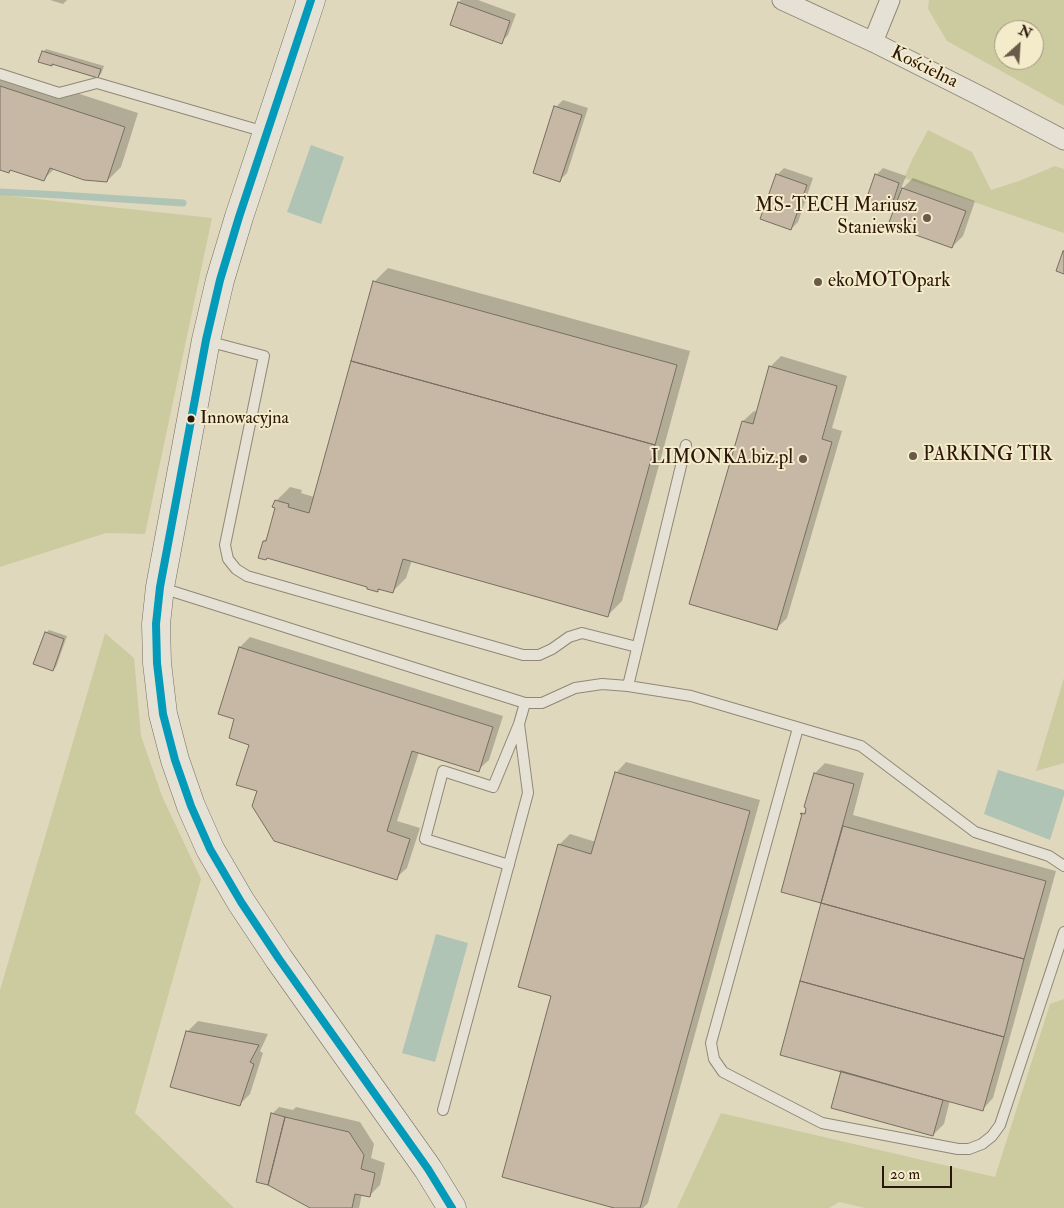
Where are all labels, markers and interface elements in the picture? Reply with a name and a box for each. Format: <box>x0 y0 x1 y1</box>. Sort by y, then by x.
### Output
north arrow <box>994 20 1044 70</box>
text: N <box>1016 22 1035 42</box>
street label: Kościelna <box>887 42 961 94</box>
place label: MS-TECH Mariusz Staniewski <box>755 196 917 240</box>
marker: MS-TECH Mariusz Staniewski <box>921 212 933 224</box>
place label: ekoMOTOpark <box>828 271 950 293</box>
marker: ekoMOTOpark <box>812 276 824 288</box>
place label: Innowacyjna <box>200 408 289 430</box>
marker: Innowacyjna <box>186 414 196 424</box>
place label: PARKING TIR <box>923 445 1052 467</box>
place label: LIMONKA.biz.pl <box>651 448 793 470</box>
marker: PARKING TIR <box>907 450 919 462</box>
marker: LIMONKA.biz.pl <box>797 453 809 465</box>
scale bar <box>884 1156 954 1188</box>
text: 20 m <box>890 1165 920 1184</box>

